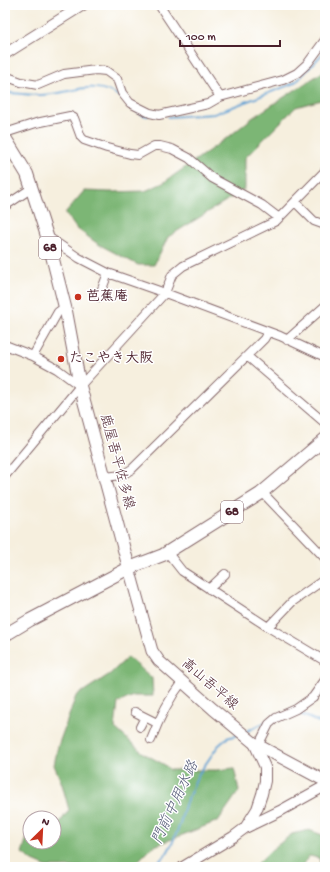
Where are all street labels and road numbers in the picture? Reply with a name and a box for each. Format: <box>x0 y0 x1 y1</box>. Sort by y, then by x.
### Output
road number: 68 <box>39 237 61 259</box>
street label: 鹿屋吾平佐多線 <box>95 412 137 512</box>
road number: 68 <box>221 501 243 523</box>
street label: 高山吾平線 <box>177 656 241 714</box>

